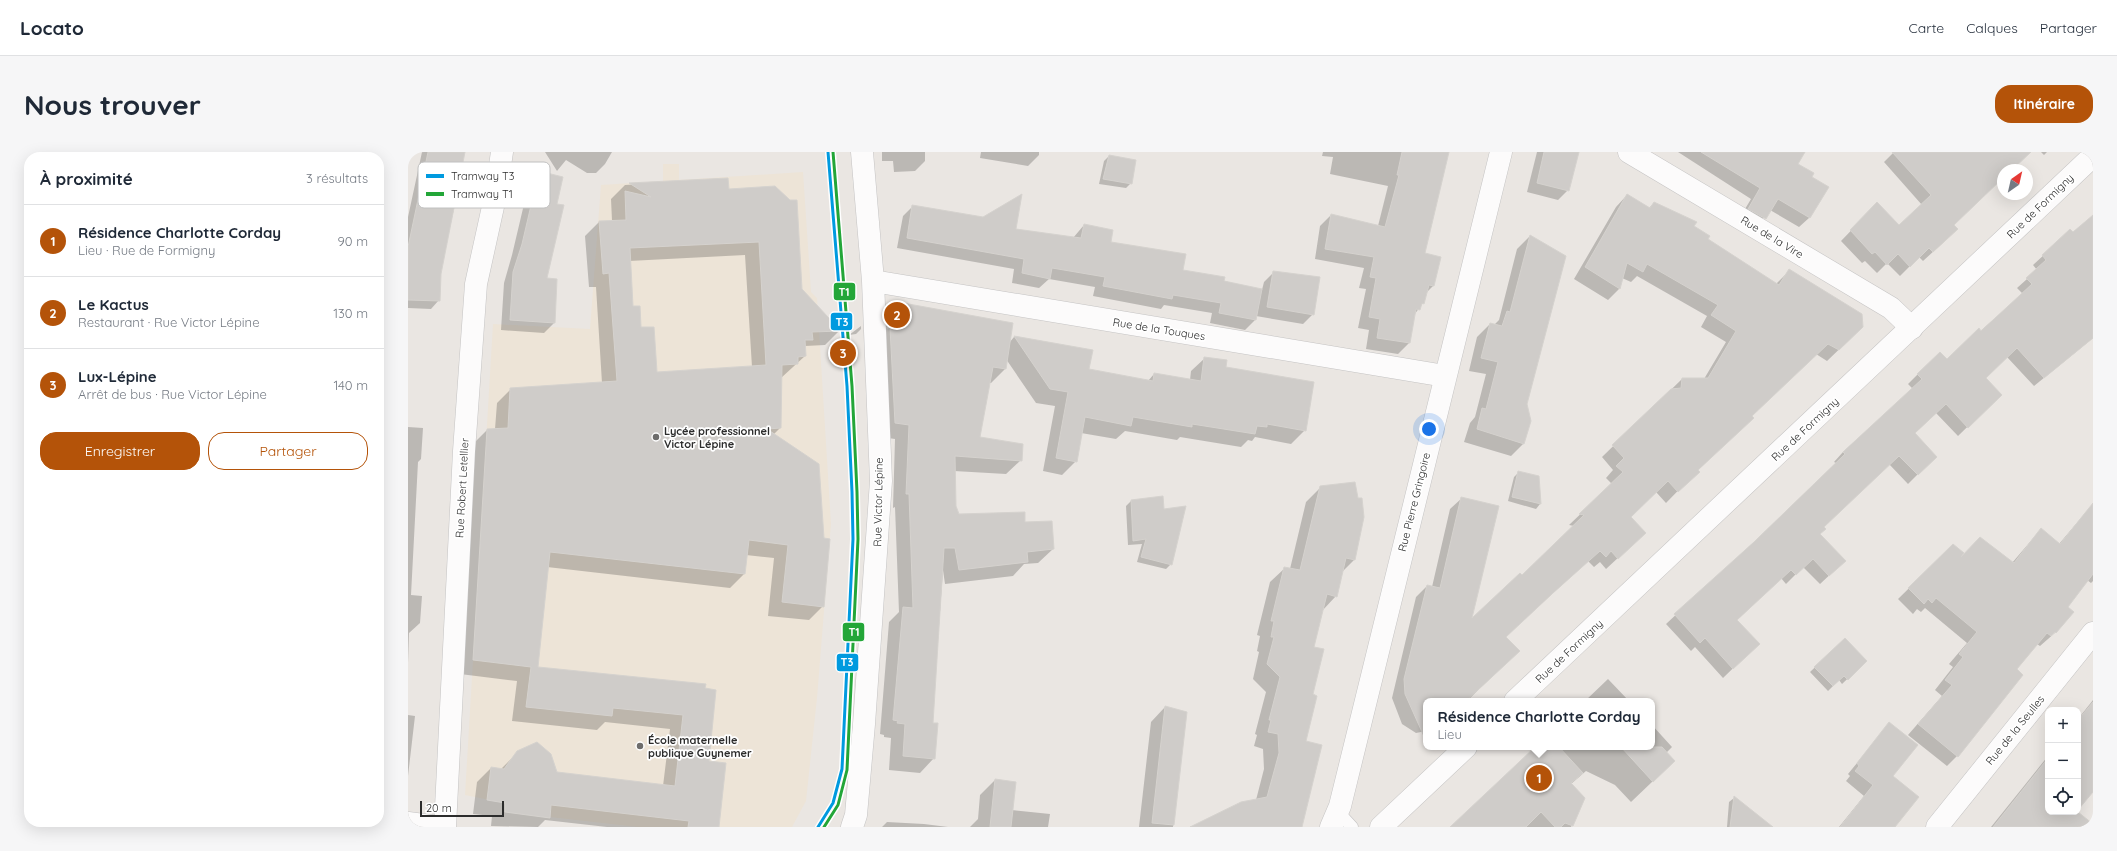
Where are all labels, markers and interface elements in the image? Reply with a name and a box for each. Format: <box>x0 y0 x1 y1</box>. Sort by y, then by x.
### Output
text: Locato <box>20 16 84 40</box>
text: Carte <box>1909 19 1944 37</box>
text: Calques <box>1966 19 2018 37</box>
text: Partager <box>2040 19 2097 37</box>
button: Itinéraire <box>1995 85 2093 123</box>
text: Nous trouver <box>24 87 201 122</box>
legend <box>418 162 550 208</box>
north arrow <box>1997 164 2033 200</box>
text: À proximité <box>40 168 133 189</box>
text: Tramway T3 <box>451 169 515 183</box>
text: 3 résultats <box>306 170 368 186</box>
street label: Rue de Formigny <box>2004 171 2076 241</box>
text: Tramway T1 <box>451 187 513 201</box>
street label: Rue de la Vire <box>1738 213 1806 261</box>
text: Résidence Charlotte Corday <box>78 223 281 242</box>
text: 1 <box>50 233 56 249</box>
text: 90 m <box>338 233 368 249</box>
text: Lieu · Rue de Formigny <box>78 242 215 258</box>
line badge: T1 <box>833 282 856 301</box>
text: T1 <box>838 285 850 299</box>
text: Le Kactus <box>78 295 149 314</box>
pin: 2 <box>884 300 910 330</box>
text: 2 <box>49 305 57 321</box>
text: 130 m <box>333 305 368 321</box>
line badge: T3 <box>830 312 853 331</box>
text: Restaurant · Rue Victor Lépine <box>78 314 259 330</box>
text: T3 <box>836 315 848 329</box>
street label: Rue de la Touques <box>1112 315 1206 343</box>
pin: 3 <box>830 338 856 368</box>
text: Lux-Lépine <box>78 367 157 386</box>
text: 3 <box>50 377 56 393</box>
text: 140 m <box>333 377 368 393</box>
text: Arrêt de bus · Rue Victor Lépine <box>78 386 267 402</box>
street label: Rue de Formigny <box>1768 394 1842 464</box>
your location <box>1419 419 1439 439</box>
place label: Lycée professionnel Victor Lépine <box>664 424 770 451</box>
button: Enregistrer <box>40 432 200 470</box>
button: Partager <box>208 432 368 470</box>
marker: Lycée professionnel Victor Lépine <box>651 432 661 442</box>
street label: Rue Robert Letellier <box>452 437 472 538</box>
street label: Rue Pierre Gringoire <box>1395 451 1433 553</box>
street label: Rue Victor Lépine <box>870 457 886 547</box>
street label: Rue de Formigny <box>1532 616 1606 686</box>
line badge: T1 <box>842 622 865 642</box>
text: T1 <box>848 625 860 639</box>
line badge: T3 <box>836 653 859 672</box>
text: T3 <box>841 655 853 669</box>
street label: Rue de la Seulles <box>1983 692 2047 768</box>
popup <box>1423 698 1655 750</box>
text: Résidence Charlotte Corday <box>1437 707 1641 726</box>
map controls <box>2045 707 2081 815</box>
button: + <box>2045 707 2081 743</box>
text: Lieu <box>1437 726 1462 742</box>
place label: École maternelle publique Guynemer <box>648 733 752 760</box>
marker: École maternelle publique Guynemer <box>635 741 645 751</box>
button: − <box>2045 743 2081 779</box>
pin: 1 <box>1526 763 1552 793</box>
button: locate <box>2045 779 2081 815</box>
scale bar <box>420 799 504 818</box>
text: 20 m <box>426 801 452 815</box>

